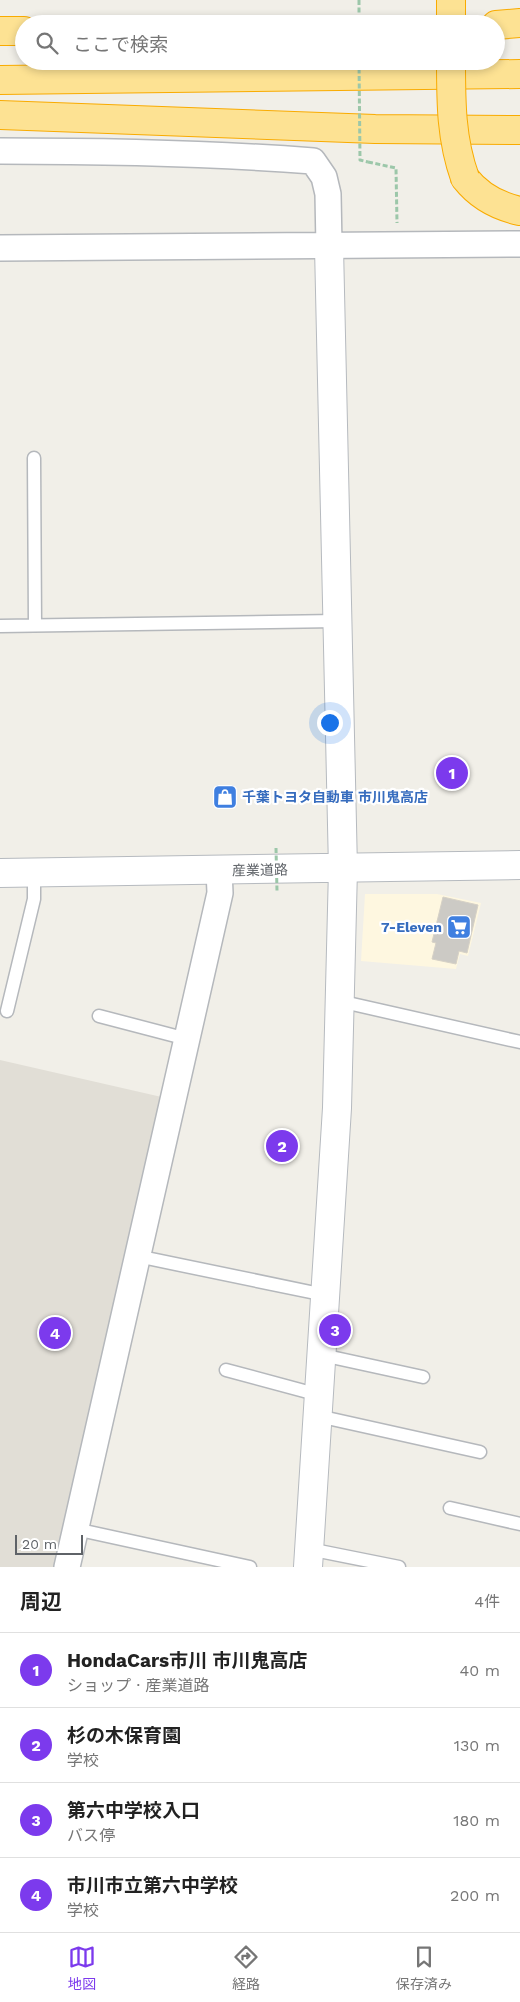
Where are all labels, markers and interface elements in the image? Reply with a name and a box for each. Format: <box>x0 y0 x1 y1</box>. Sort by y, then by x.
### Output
search box <box>15 15 505 70</box>
icon: search <box>33 29 61 57</box>
text: ここで検索 <box>73 33 168 56</box>
your location <box>317 710 343 736</box>
pin: 1 <box>436 754 468 792</box>
shop icon: 千葉トヨタ自動車 市川鬼高店 <box>212 784 238 810</box>
place label: 千葉トヨタ自動車 市川鬼高店 <box>242 789 428 805</box>
street label: 産業道路 <box>232 862 288 878</box>
supermarket icon: 7-Eleven <box>446 914 472 940</box>
place label: 7-Eleven <box>381 919 442 935</box>
pin: 2 <box>266 1127 298 1165</box>
pin: 3 <box>319 1311 351 1349</box>
pin: 4 <box>39 1314 71 1352</box>
scale bar <box>15 1532 82 1555</box>
text: 20 m <box>22 1536 57 1552</box>
text: 周辺 <box>20 1589 62 1614</box>
text: 4件 <box>474 1592 500 1611</box>
text: HondaCars市川 市川鬼高店 <box>67 1649 308 1672</box>
text: 1 <box>33 1661 39 1680</box>
text: 40 m <box>460 1661 500 1680</box>
text: ショップ · 産業道路 <box>67 1676 210 1695</box>
text: 杉の木保育園 <box>67 1724 181 1747</box>
text: 2 <box>31 1736 41 1755</box>
text: 130 m <box>454 1736 500 1755</box>
text: 学校 <box>67 1751 99 1770</box>
text: 第六中学校入口 <box>67 1799 200 1822</box>
text: 3 <box>31 1811 41 1830</box>
text: 180 m <box>453 1811 500 1830</box>
text: バス停 <box>67 1826 115 1845</box>
text: 市川市立第六中学校 <box>67 1874 238 1897</box>
text: 4 <box>31 1886 41 1905</box>
text: 200 m <box>450 1886 500 1905</box>
text: 学校 <box>67 1901 99 1920</box>
tab: 地図 <box>68 1943 96 1993</box>
tab: 経路 <box>232 1943 260 1993</box>
tab: 保存済み <box>396 1943 452 1993</box>

